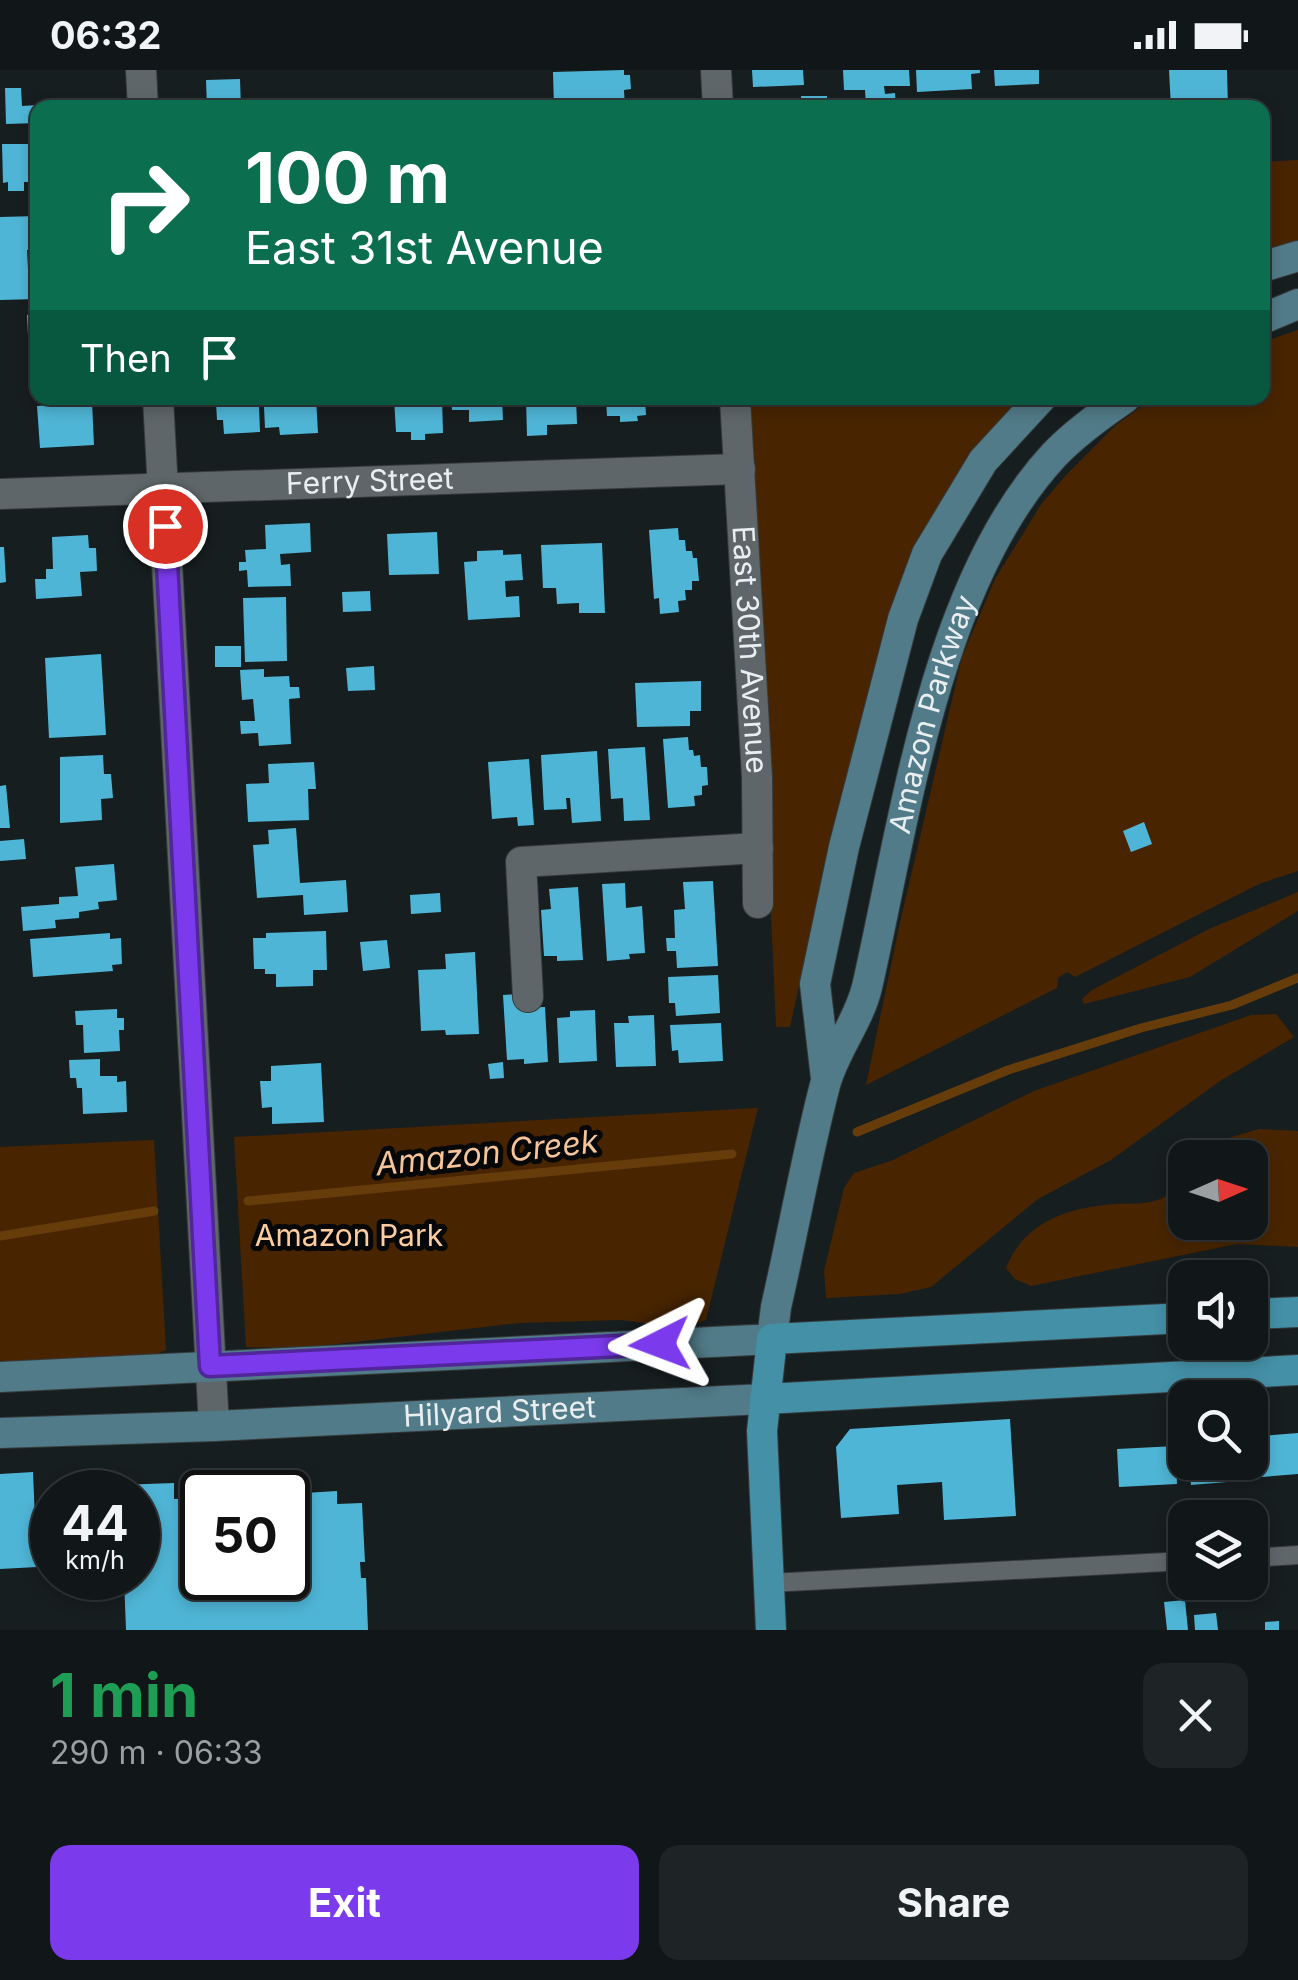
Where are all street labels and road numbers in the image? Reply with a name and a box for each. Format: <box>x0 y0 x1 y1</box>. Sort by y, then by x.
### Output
street label: Ferry Street <box>285 460 454 501</box>
street label: East 30th Avenue <box>725 524 776 775</box>
street label: Amazon Parkway <box>881 589 983 837</box>
street label: Hilyard Street <box>402 1388 597 1434</box>

